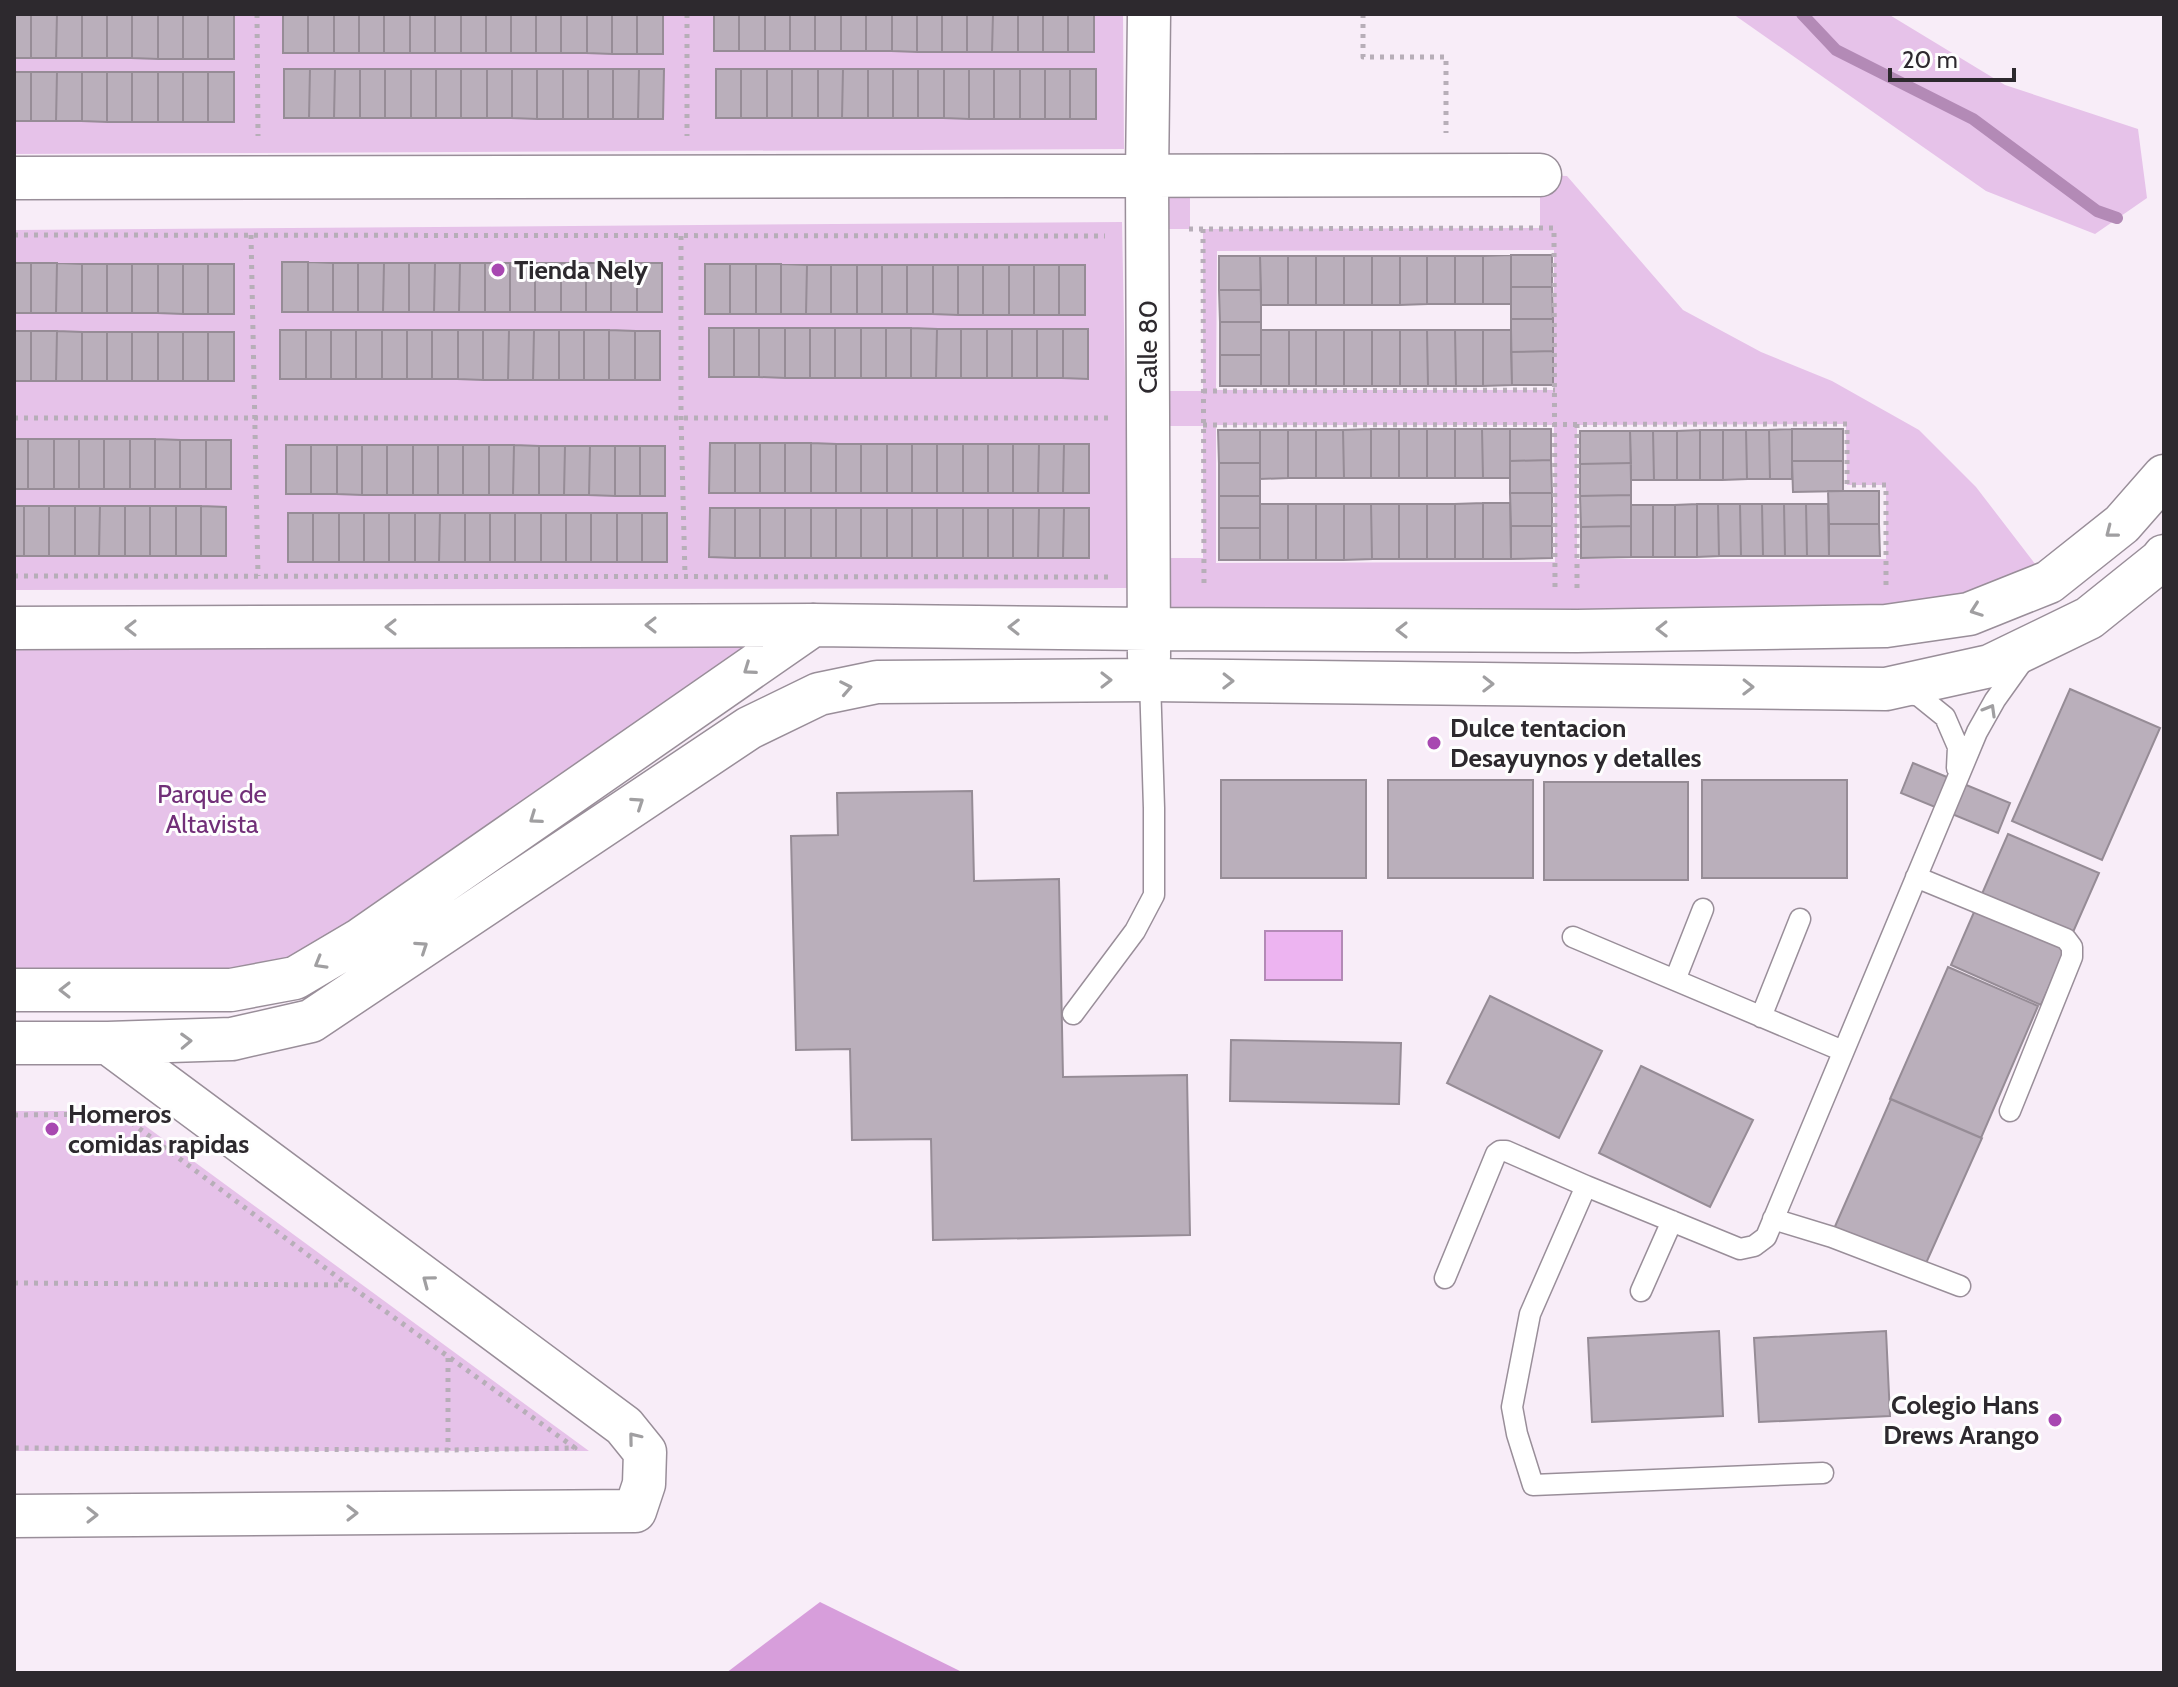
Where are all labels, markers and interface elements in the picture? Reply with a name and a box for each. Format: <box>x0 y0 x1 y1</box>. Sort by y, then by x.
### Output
scale bar <box>1890 32 2014 82</box>
text: 20 m <box>1902 45 1958 74</box>
place label: Tienda Nely <box>514 254 648 286</box>
marker: Tienda Nely <box>489 261 507 279</box>
street label: Calle 80 <box>1132 300 1164 394</box>
one-way arrow <box>2105 523 2120 537</box>
one-way arrow <box>1970 601 1984 617</box>
one-way arrow <box>644 616 657 634</box>
one-way arrow <box>384 618 397 635</box>
one-way arrow <box>124 619 137 637</box>
one-way arrow <box>1007 619 1020 636</box>
one-way arrow <box>1395 621 1408 639</box>
one-way arrow <box>1655 621 1668 638</box>
one-way arrow <box>743 659 757 674</box>
one-way arrow <box>1100 671 1113 689</box>
one-way arrow <box>1222 672 1235 690</box>
one-way arrow <box>1482 675 1495 693</box>
one-way arrow <box>1742 678 1755 696</box>
one-way arrow <box>839 680 853 697</box>
one-way arrow <box>1980 704 1995 719</box>
place label: Dulce tentacion Desayuynos y detalles <box>1450 712 1702 774</box>
marker: Dulce tentacion Desayuynos y detalles <box>1425 734 1443 752</box>
park label: Parque de Altavista <box>157 778 267 840</box>
one-way arrow <box>629 797 644 812</box>
one-way arrow <box>530 808 544 823</box>
one-way arrow <box>413 942 427 957</box>
one-way arrow <box>314 953 329 969</box>
one-way arrow <box>58 981 71 999</box>
one-way arrow <box>180 1032 193 1049</box>
place label: Homeros comidas rapidas <box>68 1098 249 1160</box>
marker: Homeros comidas rapidas <box>43 1120 61 1138</box>
one-way arrow <box>422 1276 437 1290</box>
place label: Colegio Hans Drews Arango <box>1883 1389 2039 1451</box>
marker: Colegio Hans Drews Arango <box>2046 1411 2064 1429</box>
one-way arrow <box>629 1433 644 1448</box>
one-way arrow <box>346 1504 359 1522</box>
one-way arrow <box>86 1506 99 1524</box>

